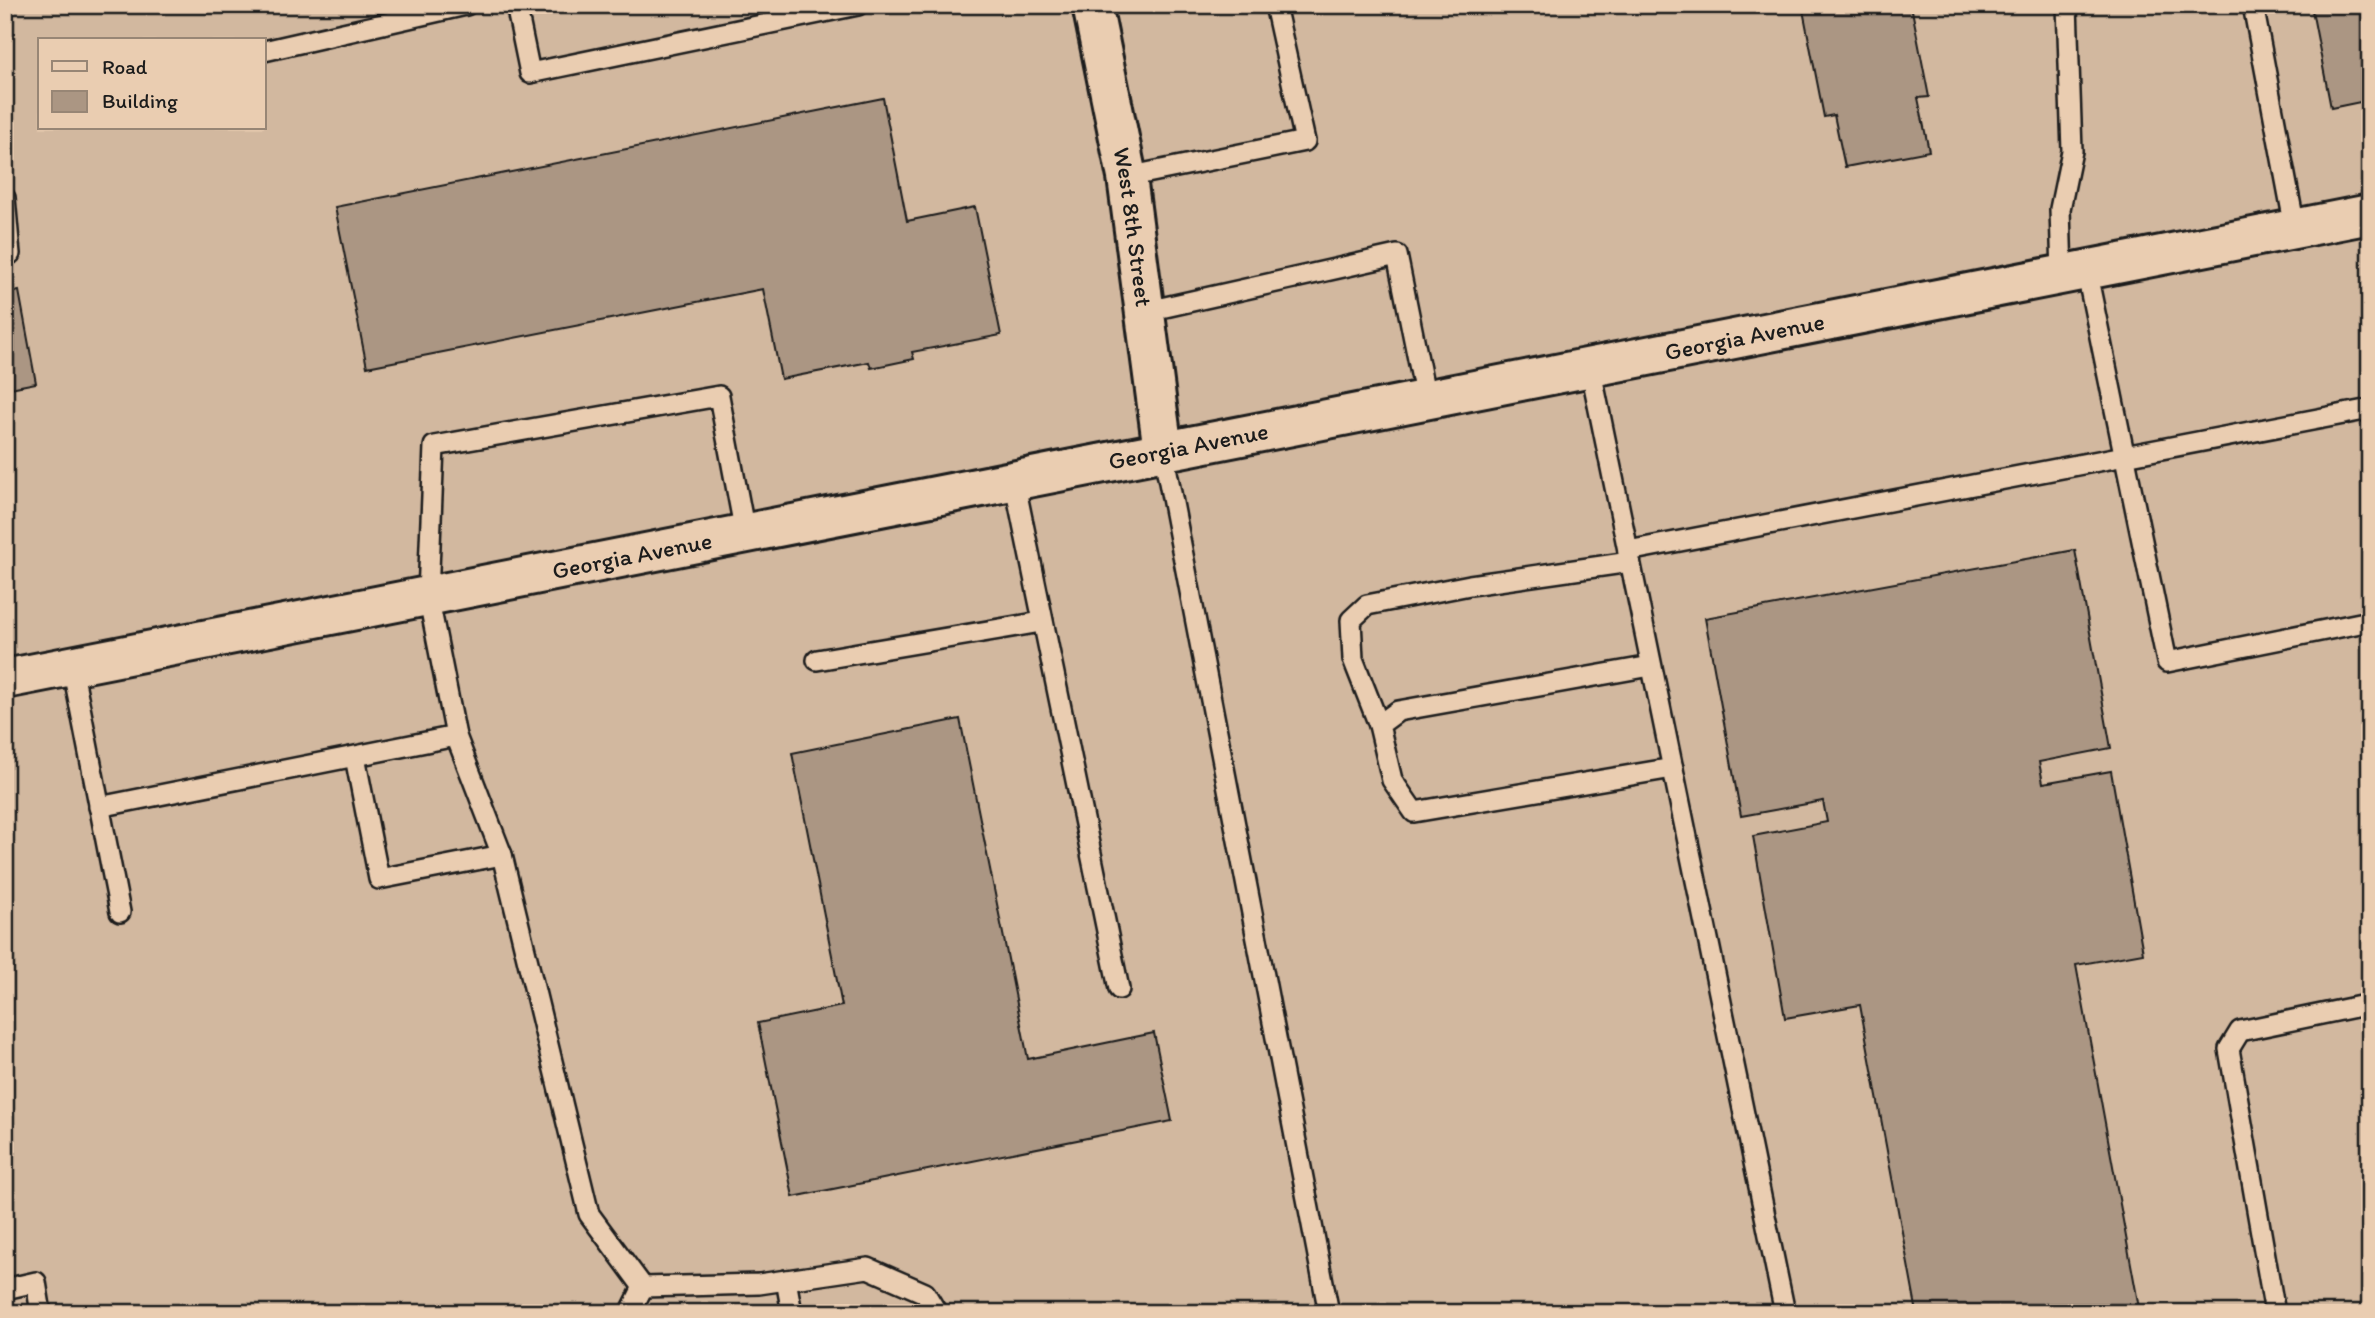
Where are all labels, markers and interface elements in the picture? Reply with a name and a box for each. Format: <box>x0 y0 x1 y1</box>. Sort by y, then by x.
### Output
legend <box>38 38 266 130</box>
text: Road <box>102 54 148 79</box>
text: Building <box>102 88 178 113</box>
street label: West 8th Street <box>1107 145 1159 309</box>
street label: Georgia Avenue <box>1662 307 1827 366</box>
street label: Georgia Avenue <box>1106 416 1271 476</box>
street label: Georgia Avenue <box>549 525 714 585</box>

